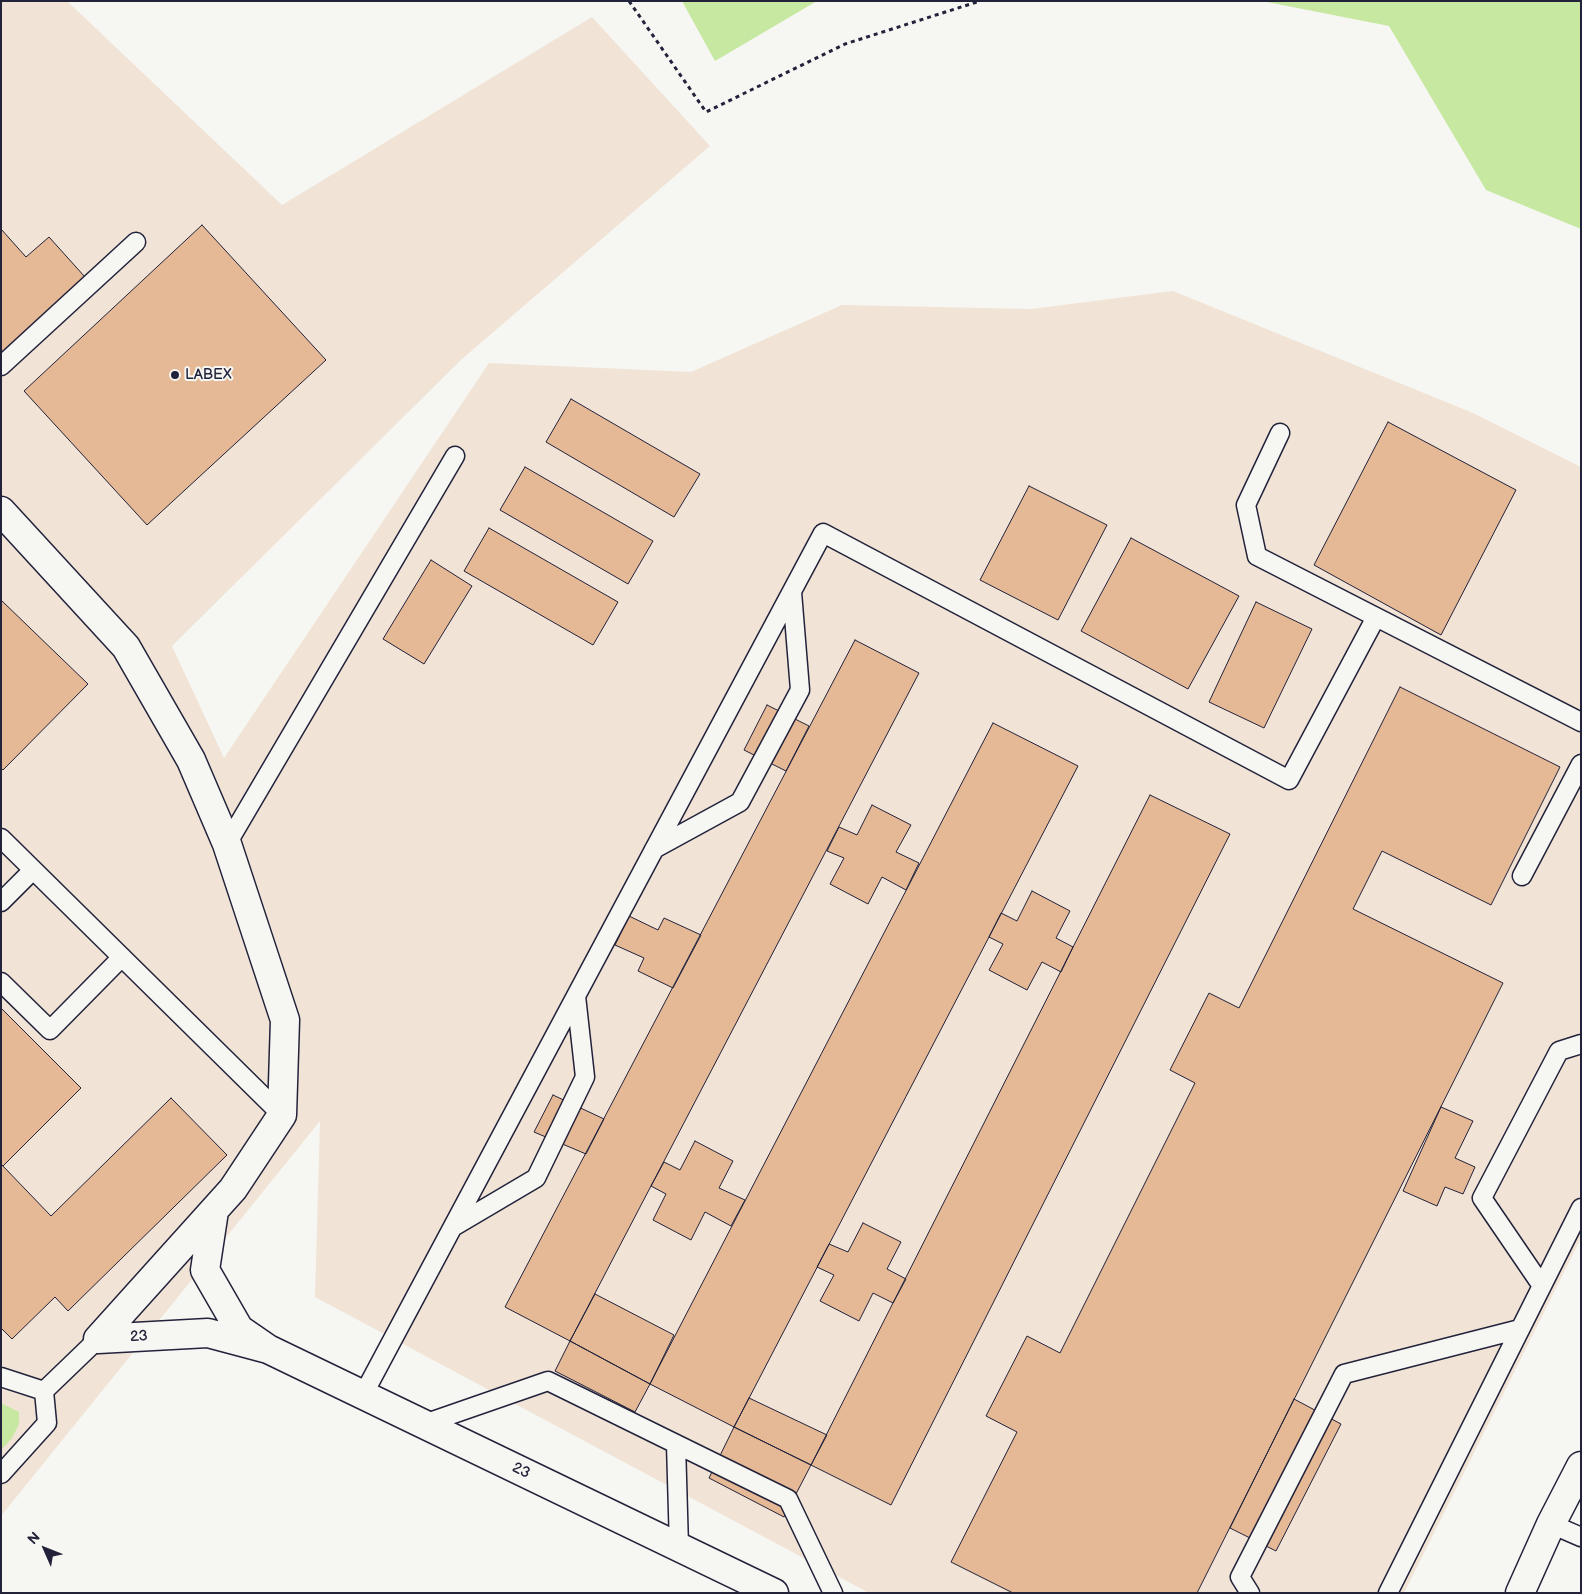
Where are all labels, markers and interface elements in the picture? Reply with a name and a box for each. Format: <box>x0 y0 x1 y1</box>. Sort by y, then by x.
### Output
place label: LABEX <box>185 366 231 384</box>
marker: LABEX <box>169 369 181 381</box>
street label: 23 <box>130 1328 148 1346</box>
street label: 23 <box>509 1459 533 1483</box>
north arrow <box>20 1524 70 1574</box>
text: N <box>24 1529 44 1548</box>

